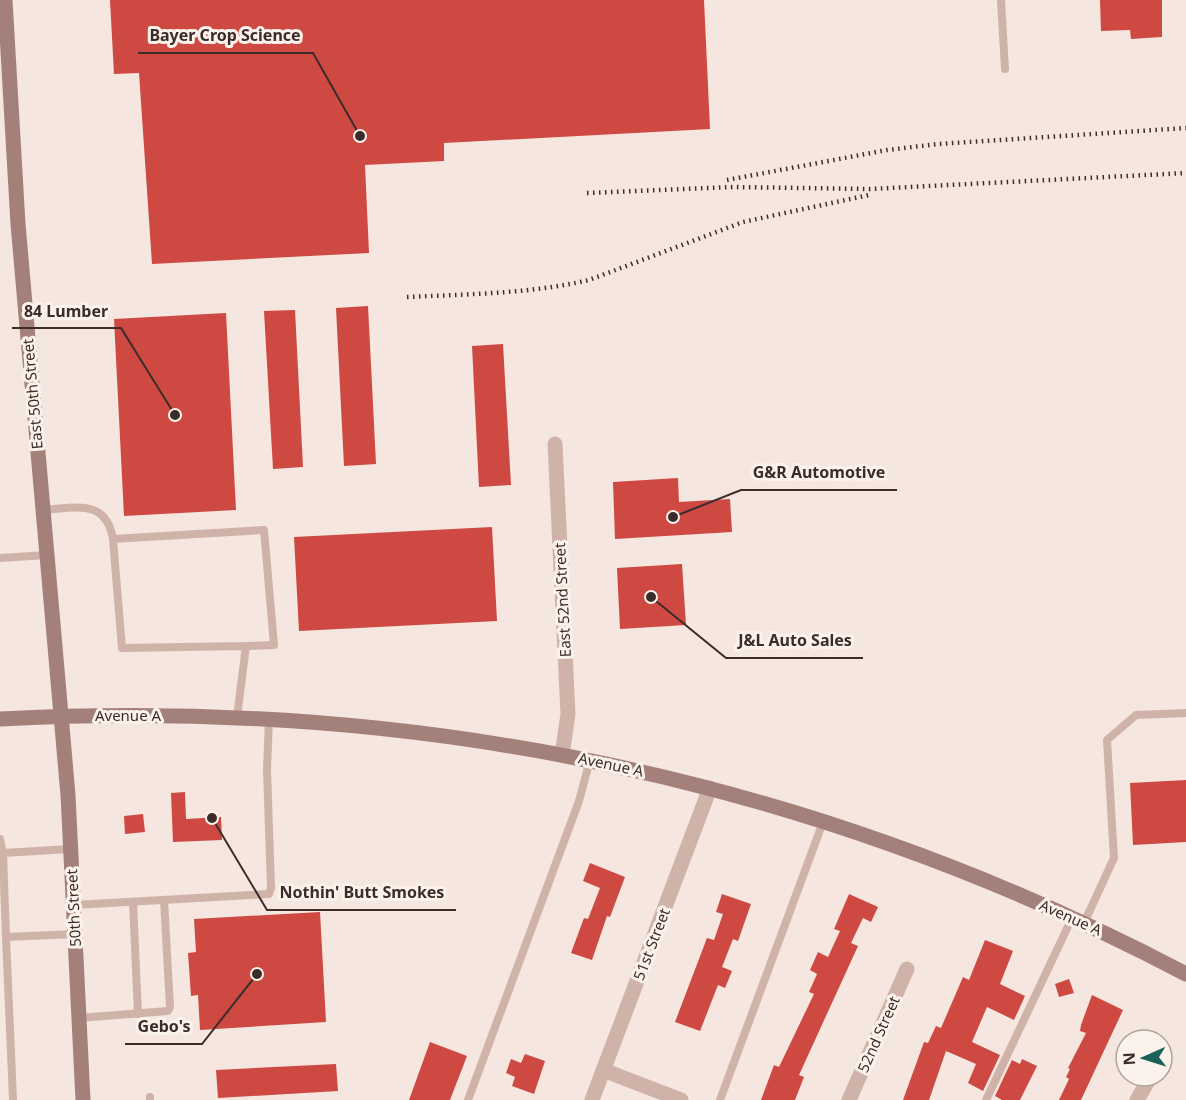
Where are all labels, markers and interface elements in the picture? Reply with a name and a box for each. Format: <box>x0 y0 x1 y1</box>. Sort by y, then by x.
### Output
callout: Bayer Crop Science <box>138 19 313 53</box>
text: Bayer Crop Science <box>149 24 301 46</box>
callout: 84 Lumber <box>12 294 121 328</box>
text: 84 Lumber <box>24 300 108 322</box>
street label: East 50th Street <box>17 337 47 450</box>
callout: G&R Automotive <box>741 456 897 490</box>
text: G&R Automotive <box>753 461 885 483</box>
street label: East 52nd Street <box>549 542 575 658</box>
callout: J&L Auto Sales <box>726 624 863 658</box>
text: J&L Auto Sales <box>736 629 852 651</box>
street label: Avenue A <box>95 705 161 725</box>
street label: Avenue A <box>577 747 646 781</box>
street label: 50th Street <box>61 868 85 947</box>
callout: Nothin' Butt Smokes <box>267 876 456 910</box>
text: Nothin' Butt Smokes <box>280 881 444 903</box>
street label: Avenue A <box>1037 894 1106 940</box>
street label: 51st Street <box>628 905 674 983</box>
street label: 52nd Street <box>852 992 904 1075</box>
callout: Gebo's <box>125 1010 202 1044</box>
text: Gebo's <box>138 1015 190 1037</box>
north arrow <box>1114 1028 1174 1088</box>
text: N <box>1118 1052 1140 1066</box>

